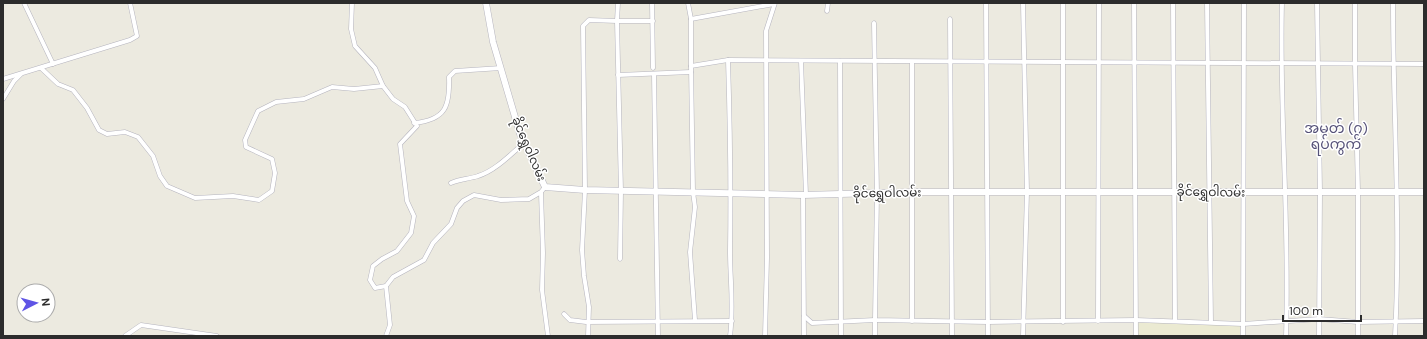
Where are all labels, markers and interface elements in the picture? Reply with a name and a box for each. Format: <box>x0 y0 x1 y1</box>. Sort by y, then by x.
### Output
street label: ခိုင်ရွှေဝါလမ်း <box>506 114 551 185</box>
district label: အမှတ် (၇) ရပ်ကွက် <box>1304 118 1368 156</box>
street label: ခိုင်ရွှေဝါလမ်း <box>1176 182 1245 203</box>
street label: ခိုင်ရွှေဝါလမ်း <box>853 183 922 204</box>
north arrow <box>16 283 56 323</box>
text: N <box>39 297 53 307</box>
scale bar <box>1283 297 1361 323</box>
text: 100 m <box>1289 303 1323 319</box>

